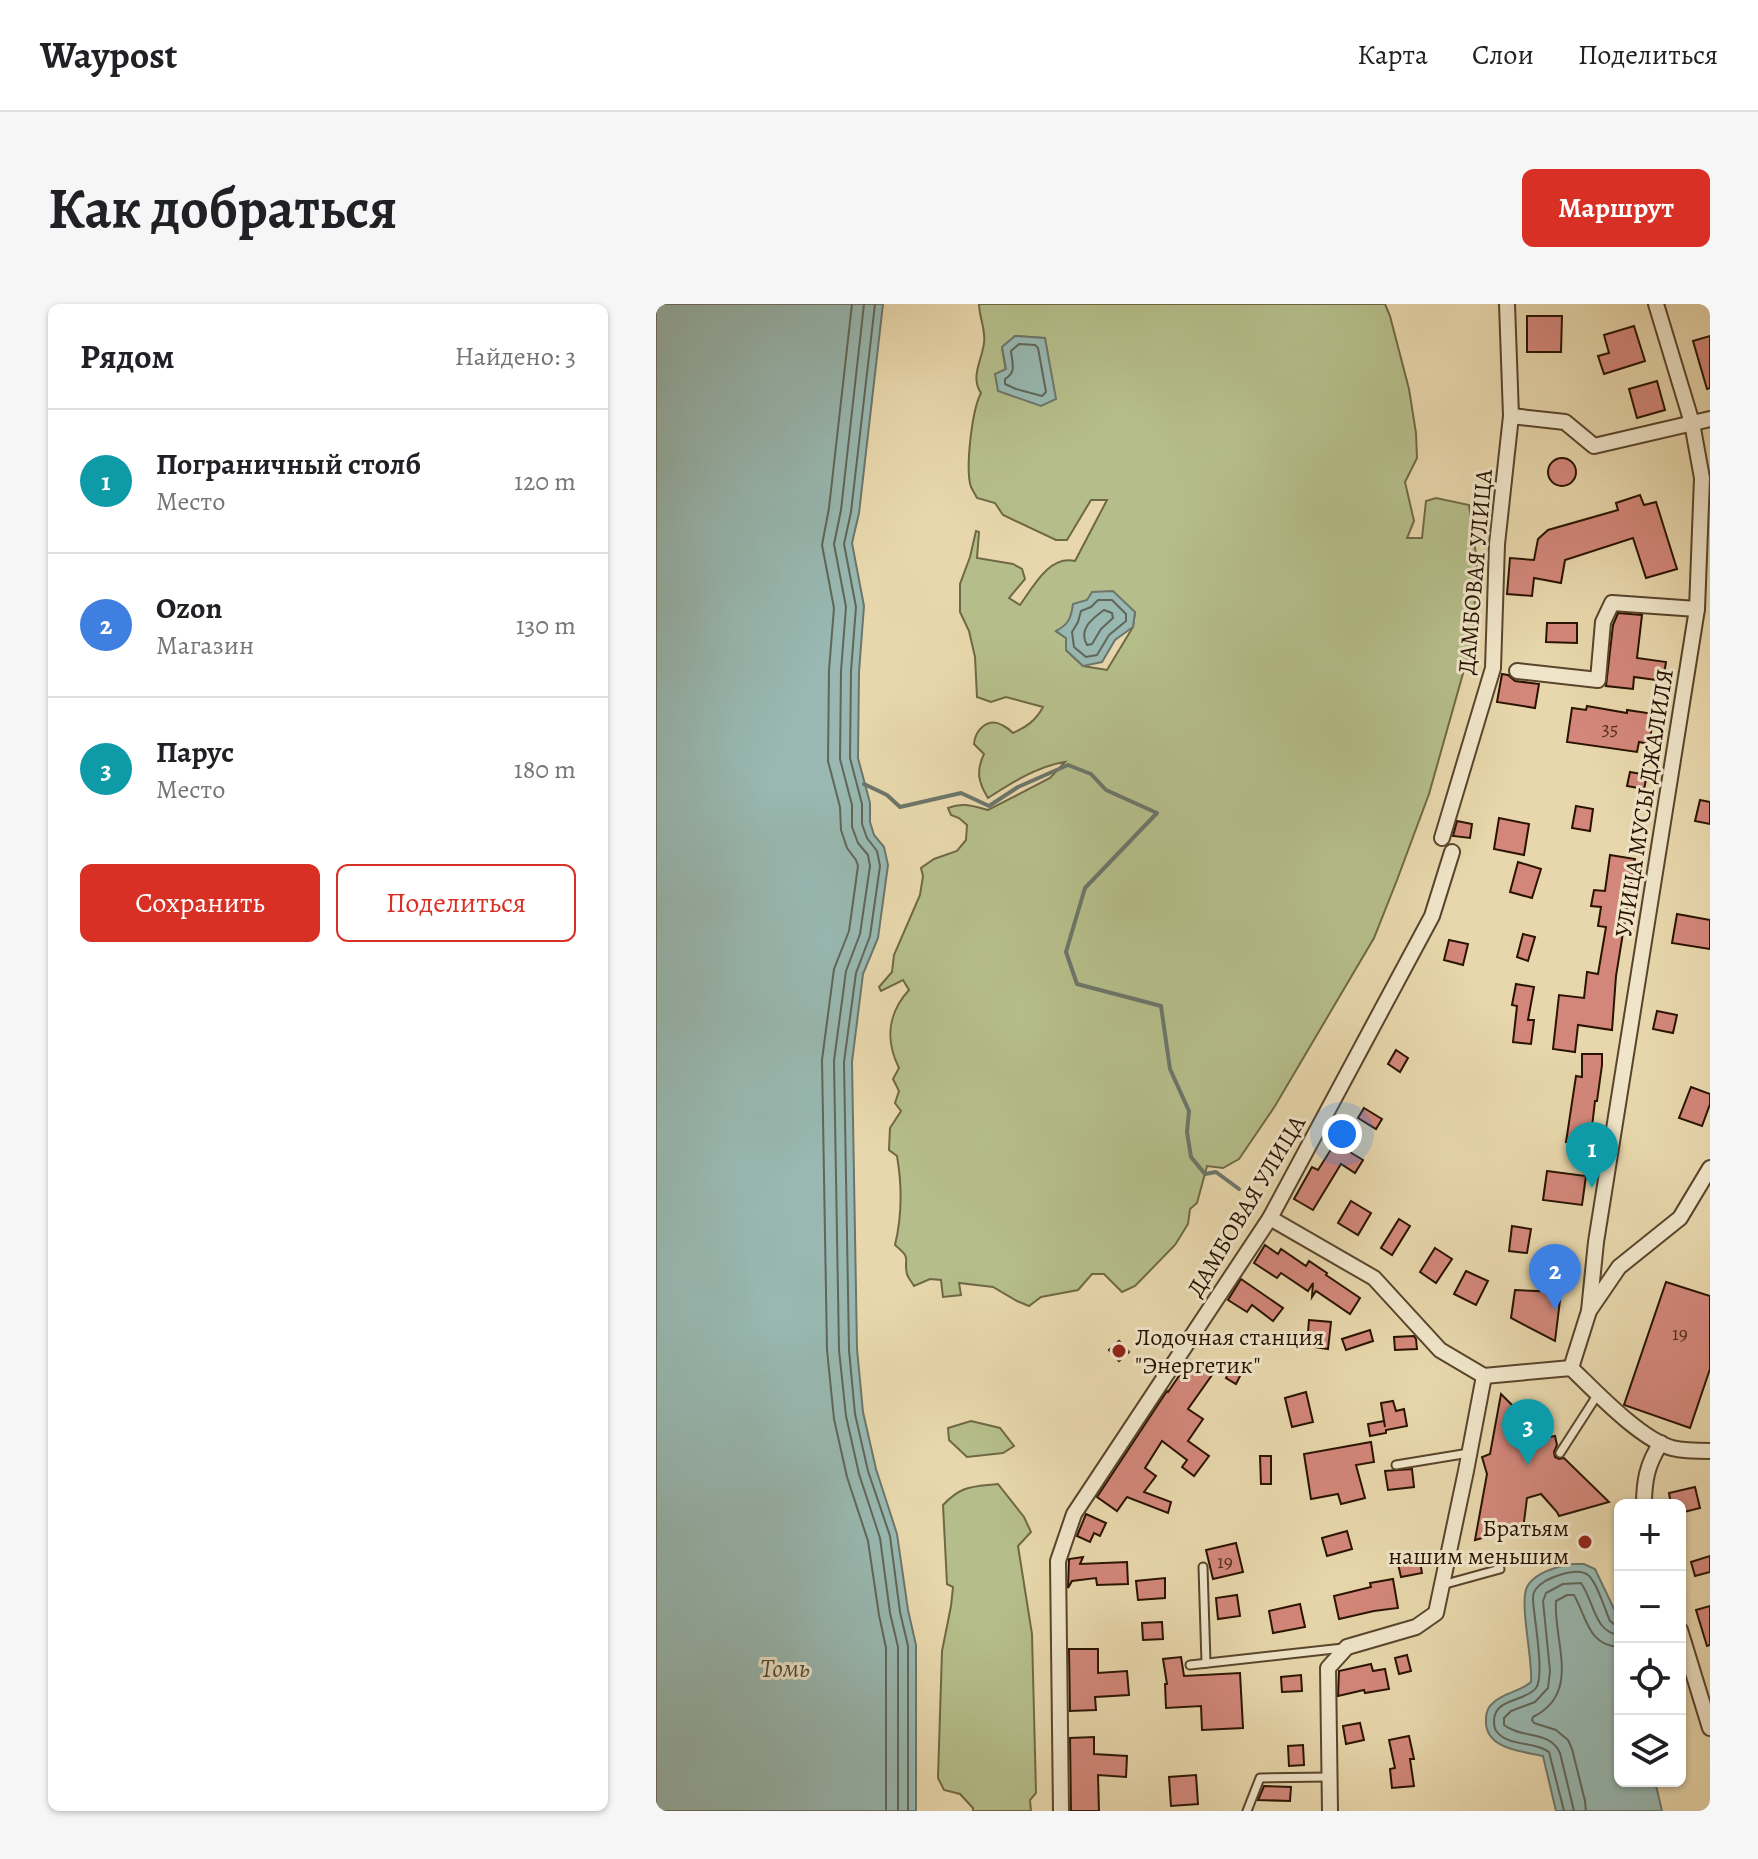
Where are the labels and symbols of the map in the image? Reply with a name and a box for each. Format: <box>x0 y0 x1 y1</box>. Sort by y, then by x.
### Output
street label: ДАМБОВАЯ УЛИЦА <box>1450 467 1500 676</box>
street label: УЛИЦА МУСЫ ДЖАЛИЛЯ <box>1607 667 1681 939</box>
house number: 35 <box>1602 715 1618 742</box>
street label: ДАМБОВАЯ УЛИЦА <box>1179 1109 1313 1303</box>
your location <box>1322 1114 1362 1154</box>
pin: 1 <box>1566 1122 1618 1188</box>
pin: 2 <box>1529 1244 1581 1310</box>
house number: 19 <box>1672 1320 1688 1347</box>
place label: Лодочная станция "Энергетик" <box>1135 1321 1324 1381</box>
marker: Лодочная станция "Энергетик" <box>1110 1342 1128 1360</box>
pin: 3 <box>1502 1399 1554 1465</box>
place label: Братьям нашим меньшим <box>1388 1512 1569 1572</box>
marker: Братьям нашим меньшим <box>1576 1533 1594 1551</box>
house number: 19 <box>1217 1548 1233 1575</box>
water label: Томь <box>760 1651 810 1686</box>

